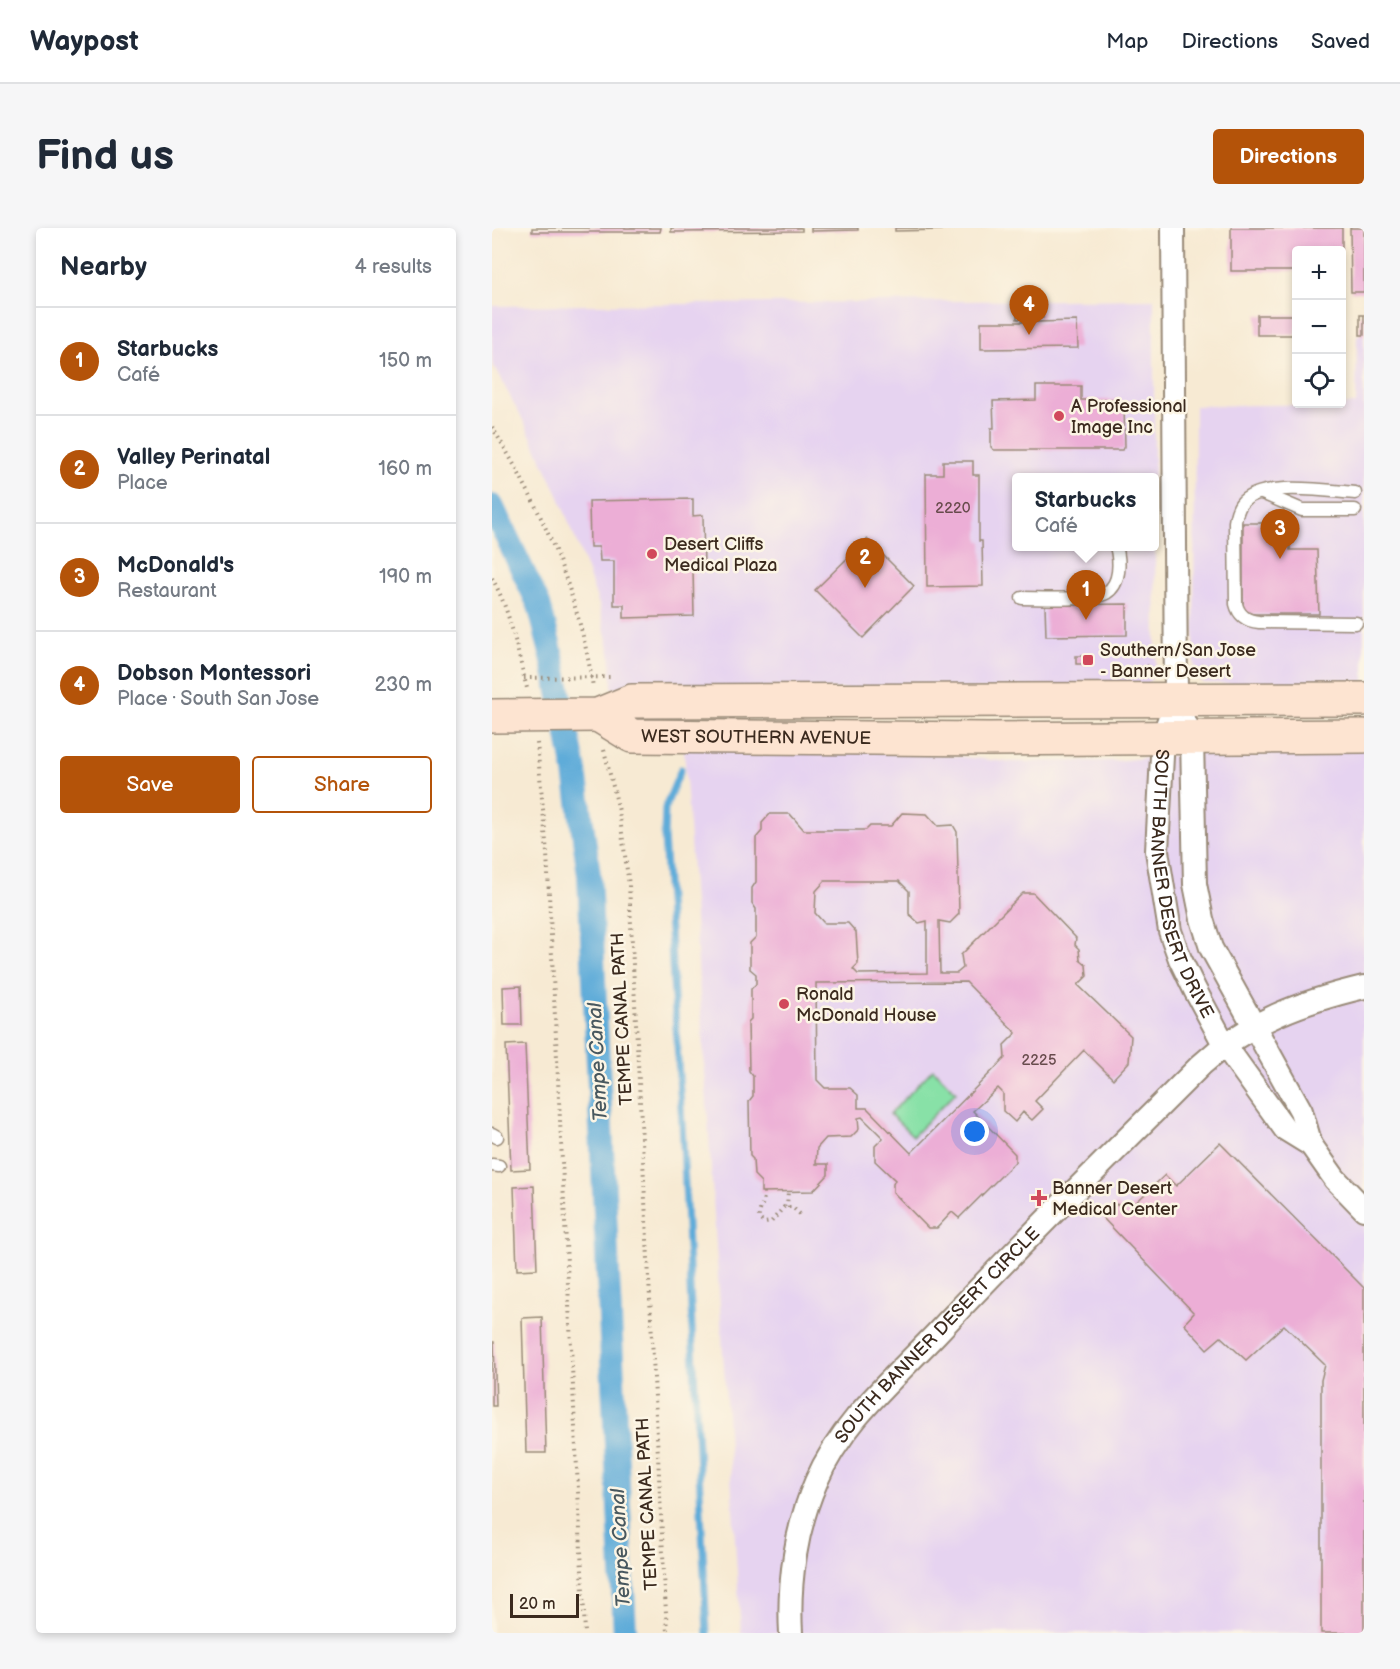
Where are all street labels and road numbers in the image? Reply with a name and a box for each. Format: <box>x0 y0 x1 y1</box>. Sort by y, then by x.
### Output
street label: WEST SOUTHERN AVENUE <box>641 726 871 749</box>
street label: SOUTH BANNER DESERT DRIVE <box>1146 748 1219 1022</box>
street label: TEMPE CANAL PATH <box>607 932 637 1106</box>
street label: SOUTH BANNER DESERT CIRCLE <box>830 1222 1044 1447</box>
street label: TEMPE CANAL PATH <box>632 1417 662 1591</box>

